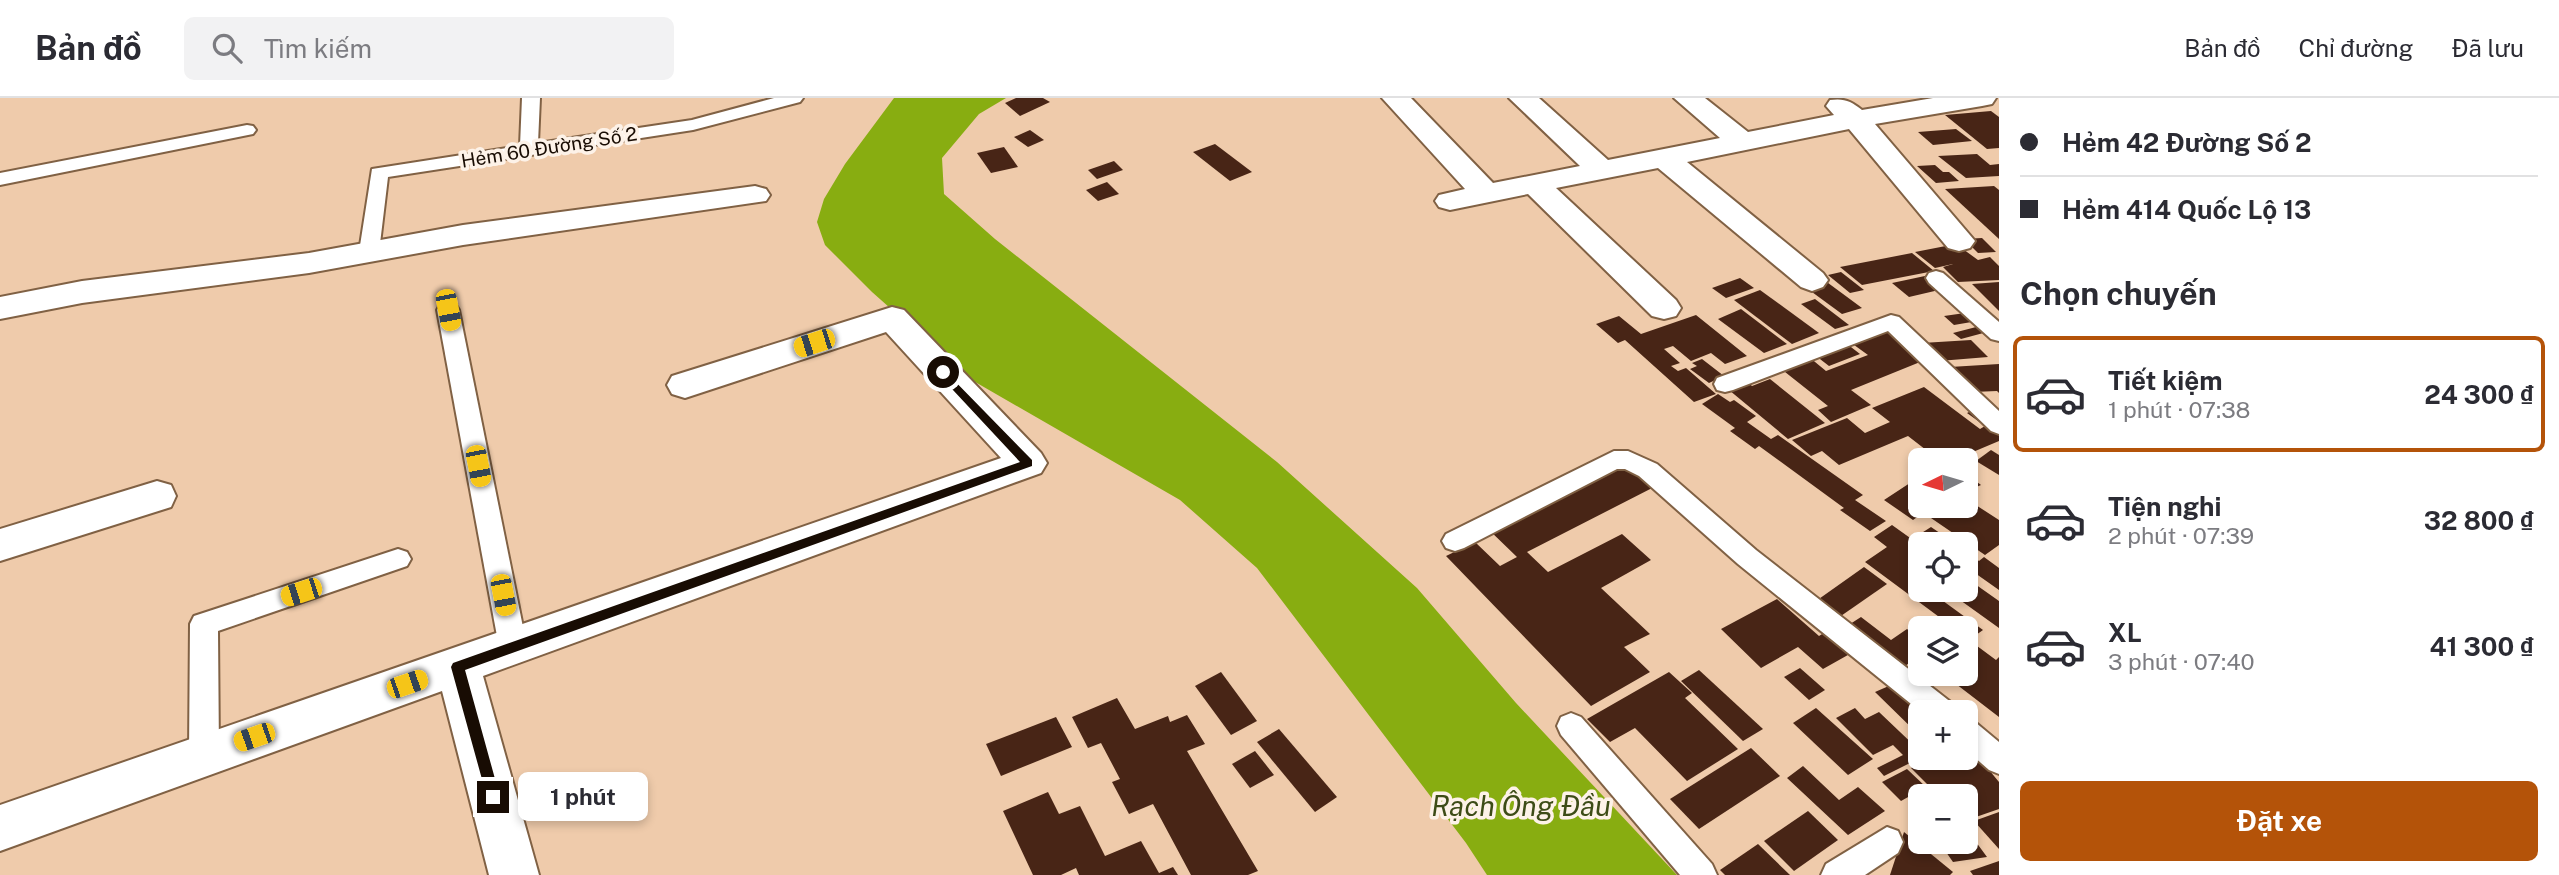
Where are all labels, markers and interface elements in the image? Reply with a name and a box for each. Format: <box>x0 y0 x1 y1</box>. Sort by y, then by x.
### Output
search box <box>184 17 674 80</box>
text: Bản đồ <box>35 29 142 67</box>
icon: search <box>208 29 246 67</box>
text: Tìm kiếm <box>264 33 372 64</box>
text: Bản đồ <box>2184 34 2261 62</box>
text: Chỉ đường <box>2299 34 2413 62</box>
text: Đã lưu <box>2451 34 2524 62</box>
street label: Hẻm 60 Đường Số 2 <box>460 122 638 172</box>
text: Hẻm 42 Đường Số 2 <box>2062 127 2311 158</box>
text: Hẻm 414 Quốc Lộ 13 <box>2062 194 2311 225</box>
text: Chọn chuyến <box>2020 275 2217 312</box>
car <box>434 287 463 333</box>
car <box>791 327 838 359</box>
route start <box>927 356 959 388</box>
icon: car <box>2024 363 2087 426</box>
text: Tiết kiệm <box>2108 365 2223 396</box>
text: 24 300 ₫ <box>2424 379 2534 410</box>
text: 1 phút · 07:38 <box>2108 396 2250 423</box>
car <box>464 443 493 489</box>
north arrow <box>1908 448 1978 518</box>
map controls <box>1908 448 1978 854</box>
icon: car <box>2024 489 2087 552</box>
text: Tiện nghi <box>2108 491 2221 522</box>
text: 32 800 ₫ <box>2424 505 2534 536</box>
text: 2 phút · 07:39 <box>2108 522 2254 549</box>
button: locate <box>1908 532 1978 602</box>
car <box>489 572 518 618</box>
car <box>278 576 325 608</box>
icon: car <box>2024 615 2087 678</box>
button: layers <box>1908 616 1978 686</box>
text: XL <box>2108 617 2142 648</box>
text: 41 300 ₫ <box>2430 631 2534 662</box>
text: 3 phút · 07:40 <box>2108 648 2255 675</box>
car <box>384 667 431 701</box>
button: + <box>1908 700 1978 770</box>
car <box>231 720 278 754</box>
callout: 1 phút <box>518 772 647 822</box>
route end <box>477 781 509 813</box>
button: Đặt xe <box>2020 781 2538 861</box>
text: 1 phút <box>550 783 616 810</box>
button: − <box>1908 784 1978 854</box>
water label: Rạch Ông Đầu <box>1431 789 1611 822</box>

